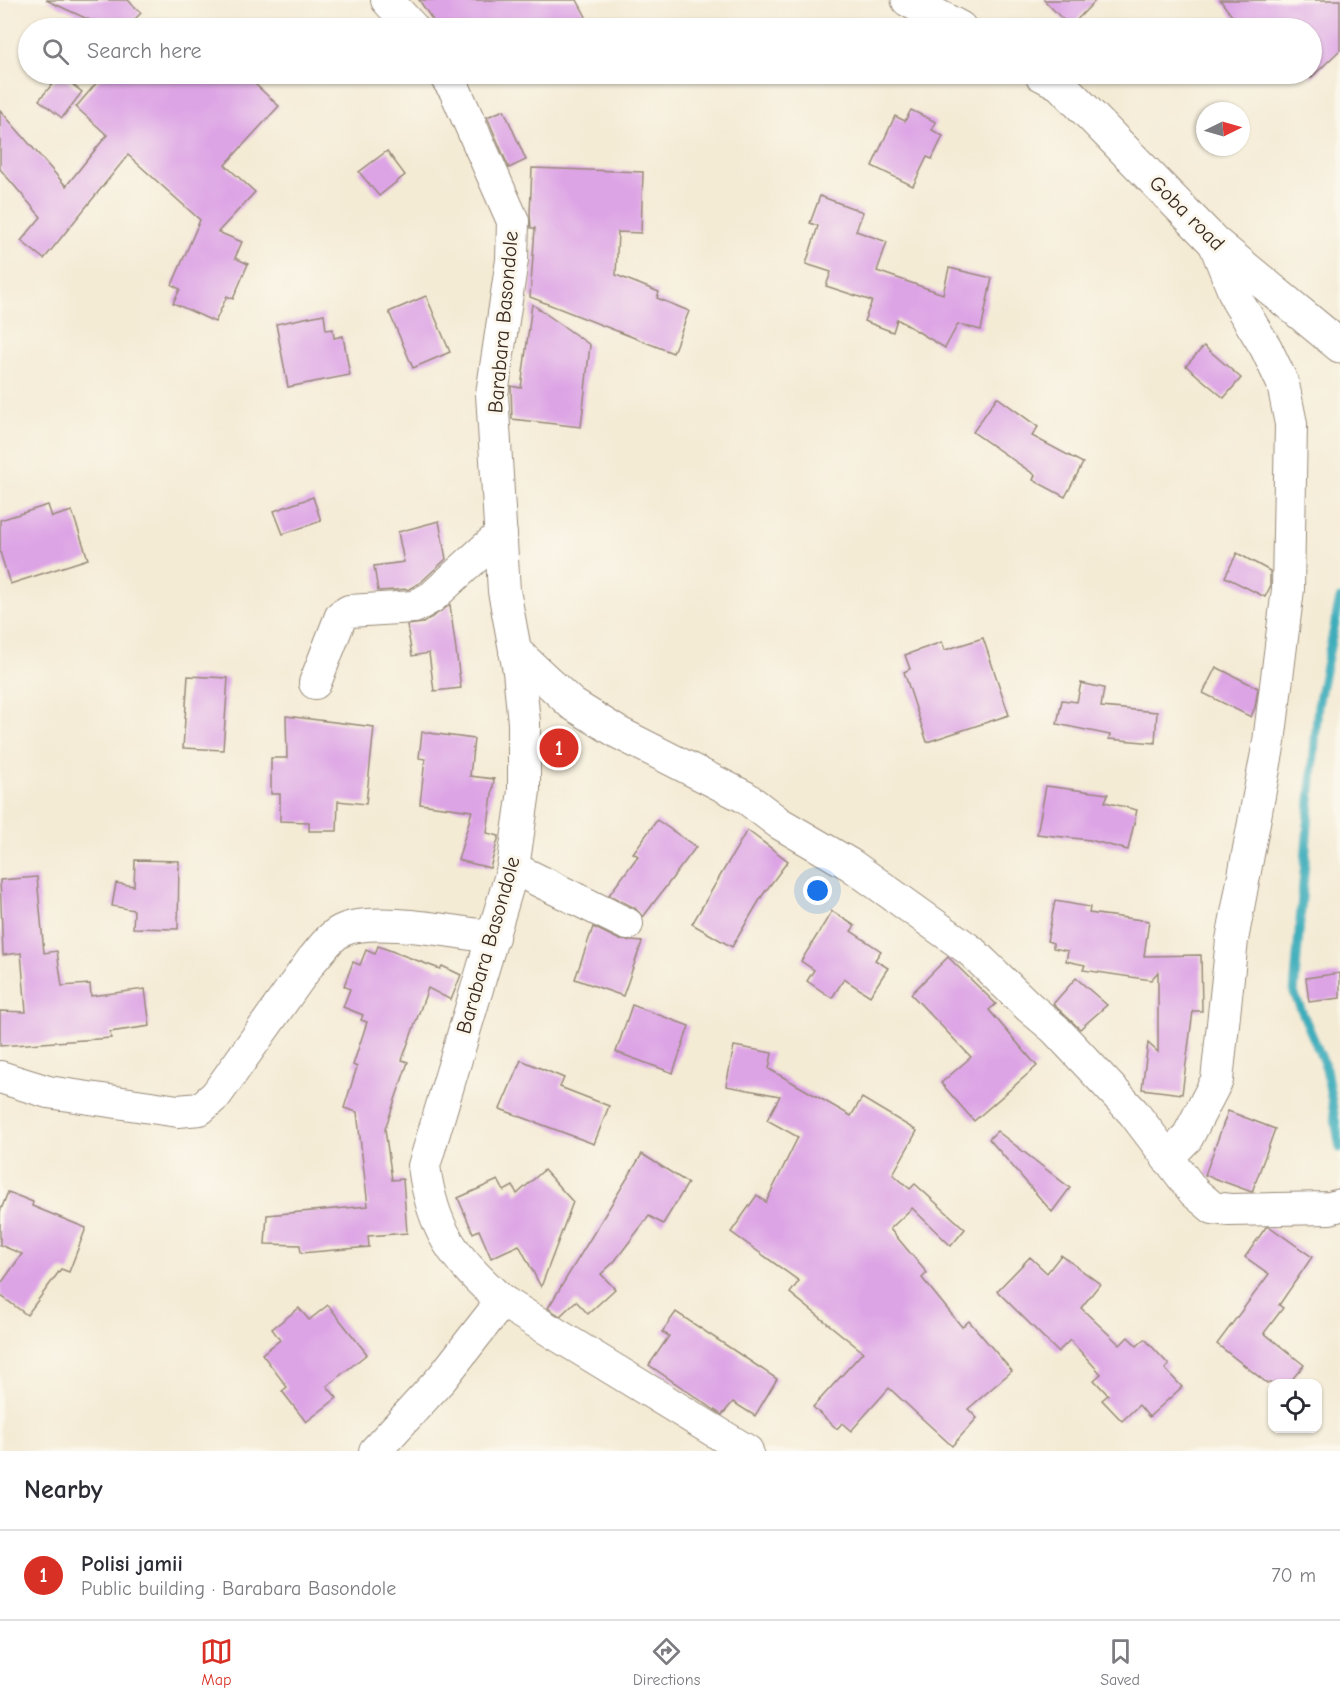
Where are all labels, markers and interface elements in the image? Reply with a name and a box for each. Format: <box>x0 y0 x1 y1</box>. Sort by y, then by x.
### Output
search box <box>18 18 1322 84</box>
icon: search <box>39 35 72 68</box>
text: Search here <box>87 38 202 64</box>
north arrow <box>1196 102 1250 156</box>
street label: Goba road <box>1144 170 1230 256</box>
street label: Barabara Basondole <box>483 230 523 414</box>
pin: 1 <box>540 726 578 771</box>
street label: Barabara Basondole <box>451 854 525 1036</box>
your location <box>803 876 832 905</box>
map controls <box>1268 1379 1322 1433</box>
button: locate <box>1268 1379 1322 1433</box>
text: Nearby <box>24 1475 103 1505</box>
text: Polisi jamii <box>81 1551 183 1577</box>
text: 1 <box>40 1564 47 1587</box>
text: 70 m <box>1271 1564 1316 1587</box>
text: Public building · Barabara Basondole <box>81 1577 396 1600</box>
tab: Map <box>200 1635 233 1689</box>
tab: Directions <box>633 1635 700 1689</box>
tab: Saved <box>1100 1635 1140 1689</box>

